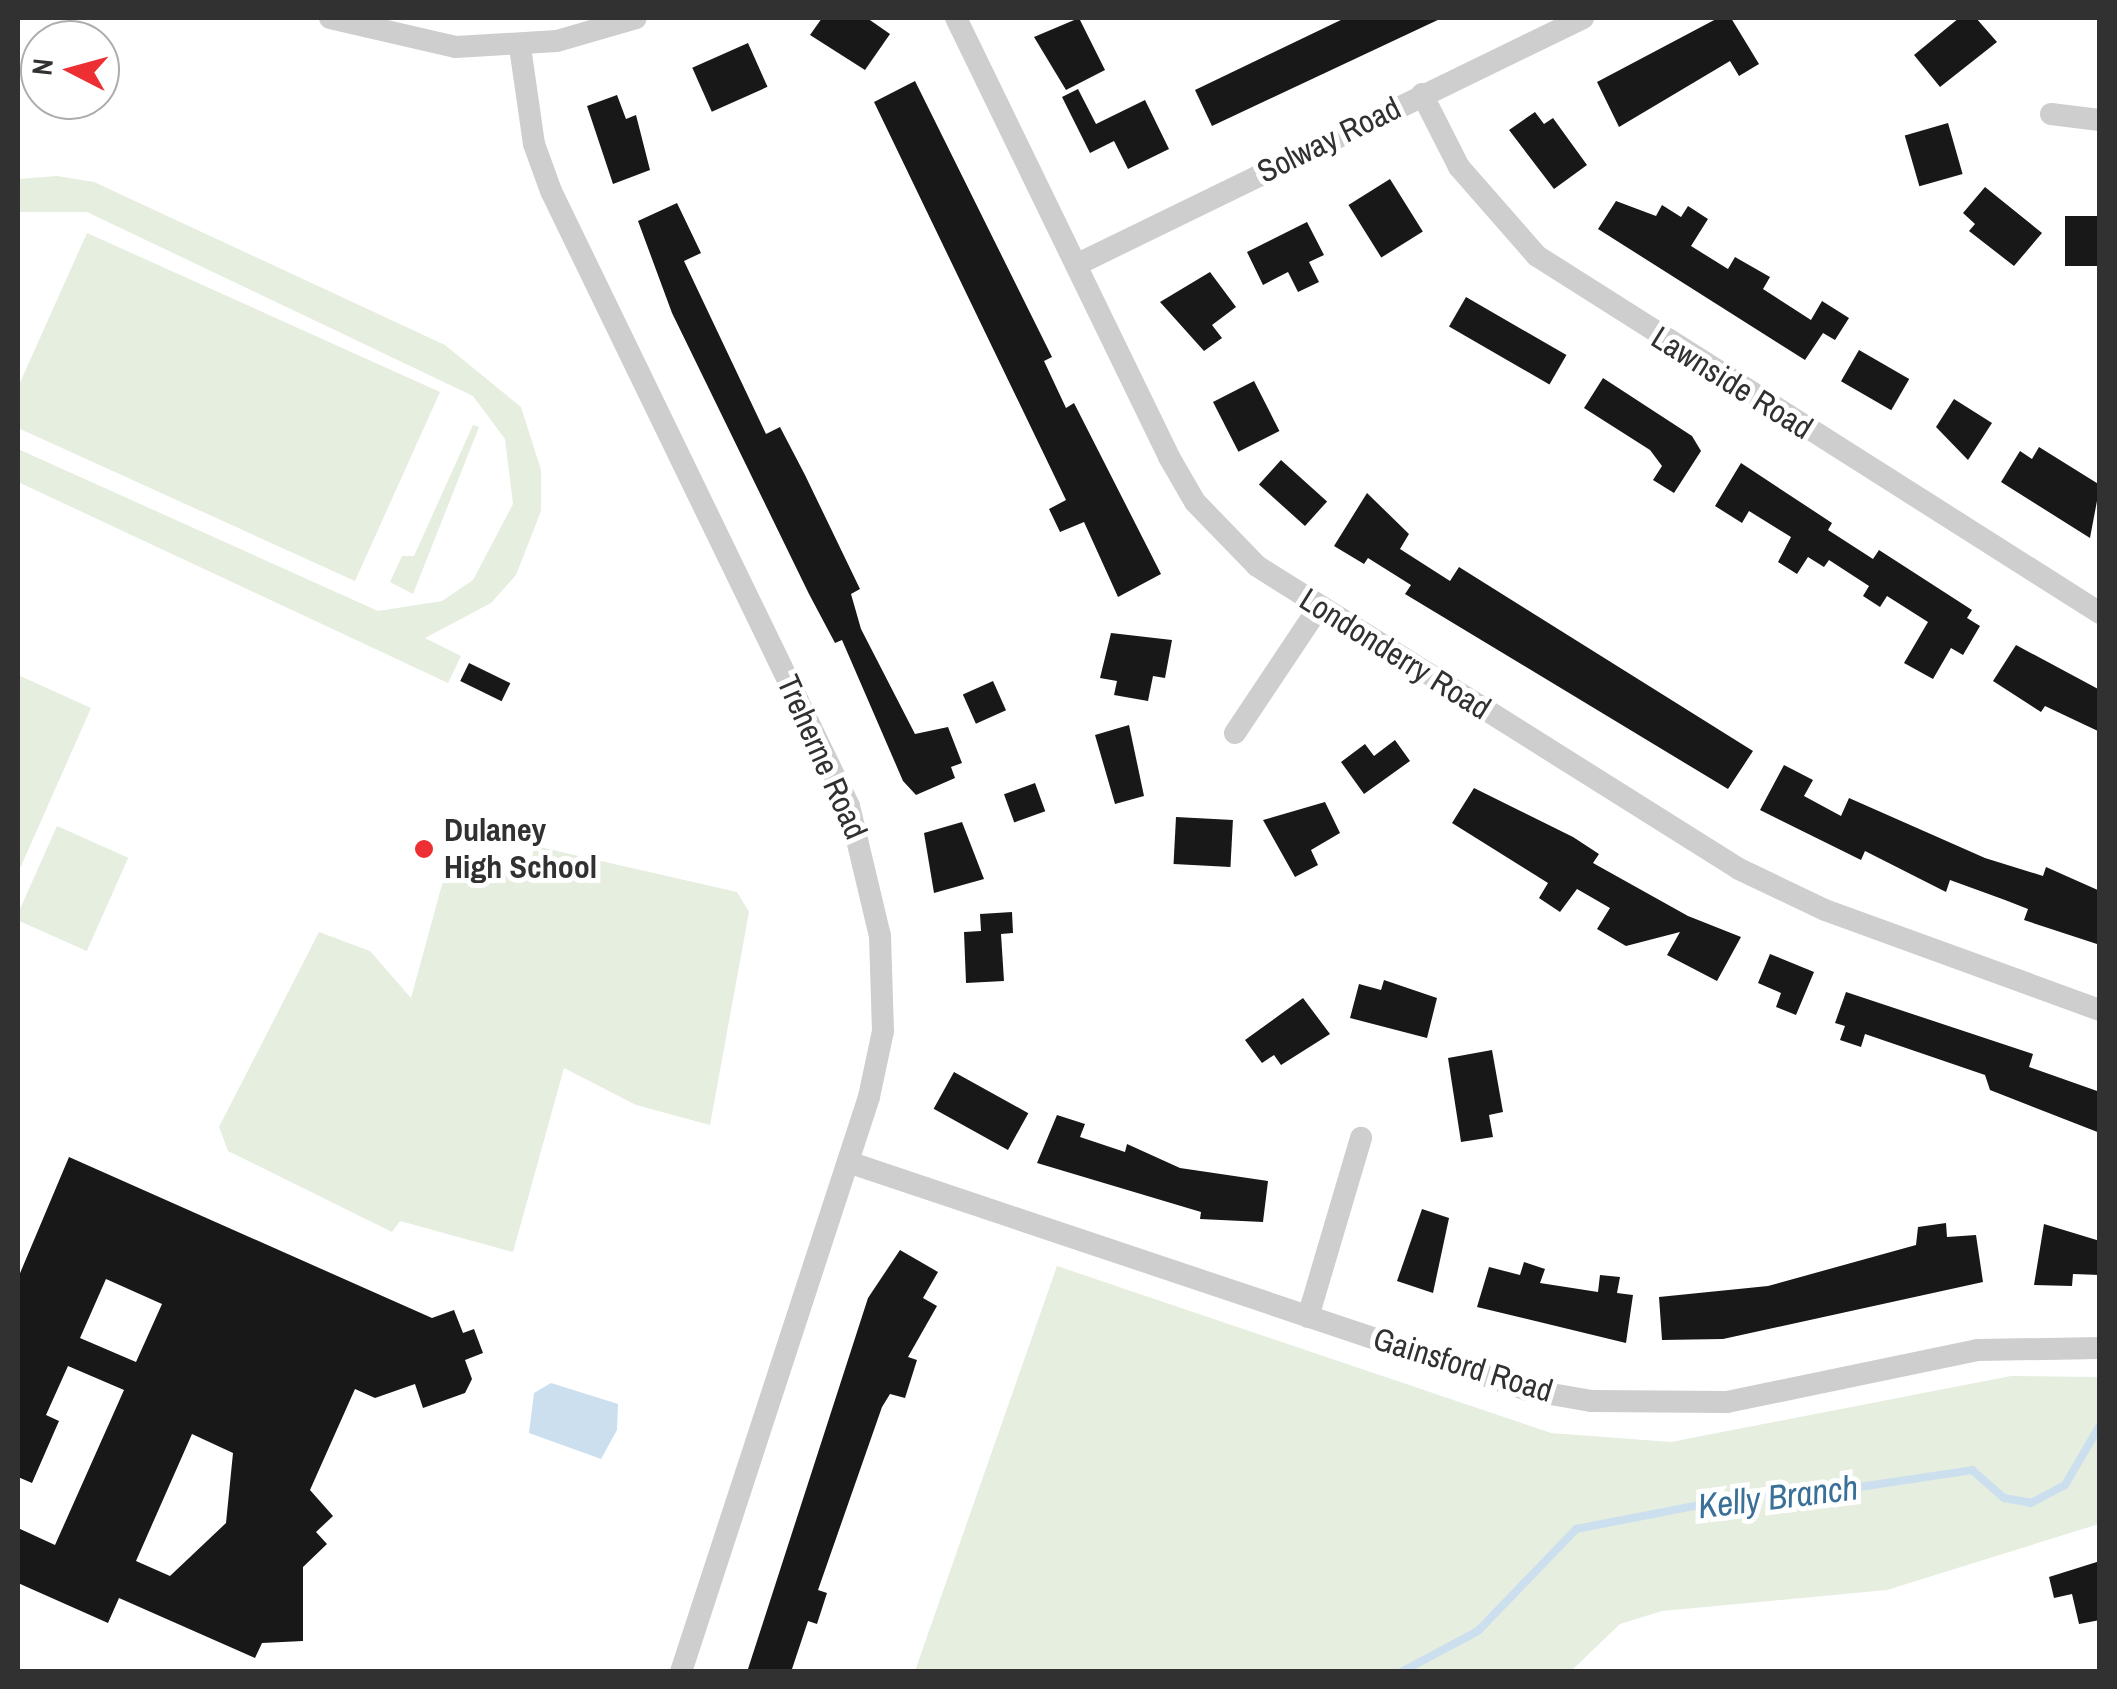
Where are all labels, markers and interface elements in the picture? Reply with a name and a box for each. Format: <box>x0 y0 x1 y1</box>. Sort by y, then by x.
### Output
north arrow <box>20 20 120 120</box>
text: N <box>22 57 62 77</box>
street label: Solway Road <box>1251 89 1407 191</box>
street label: Lawnside Road <box>1645 318 1819 448</box>
street label: Londonderry Road <box>1293 580 1497 728</box>
street label: Treherne Road <box>769 669 875 845</box>
place label: Dulaney High School <box>444 812 597 887</box>
marker: Dulaney High School <box>413 838 435 860</box>
street label: Gainsford Road <box>1369 1320 1557 1410</box>
water label: Kelly Branch <box>1695 1466 1861 1528</box>

